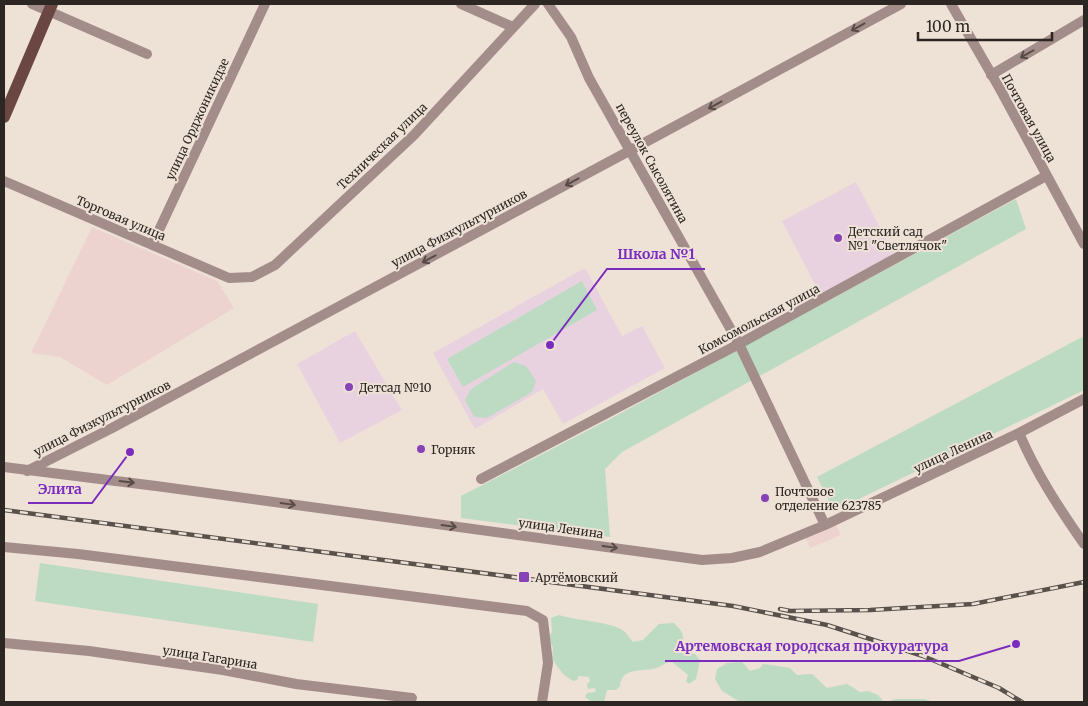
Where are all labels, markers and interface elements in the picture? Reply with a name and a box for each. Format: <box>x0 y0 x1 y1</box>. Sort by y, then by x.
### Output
scale bar <box>918 10 1052 42</box>
text: 100 m <box>926 17 970 36</box>
one-way arrow <box>851 23 866 32</box>
one-way arrow <box>1021 49 1035 59</box>
street label: улица Орджоникидзе <box>162 56 232 182</box>
street label: Почтовая улица <box>999 71 1060 165</box>
street label: Техническая улица <box>334 99 430 193</box>
street label: переулок Сысолятина <box>613 101 691 226</box>
one-way arrow <box>708 101 723 110</box>
one-way arrow <box>565 177 580 187</box>
street label: улица Физкультурников <box>389 186 529 270</box>
street label: Торговая улица <box>74 192 169 244</box>
place label: Детский сад №1 "Светлячок" <box>848 224 947 253</box>
marker: Детский сад №1 "Светлячок" <box>832 232 844 244</box>
callout: Школа №1 <box>607 240 705 269</box>
text: Школа №1 <box>617 245 695 263</box>
one-way arrow <box>422 255 437 264</box>
street label: Комсомольская улица <box>696 280 823 357</box>
street label: улица Физкультурников <box>31 377 173 459</box>
place label: Детсад №10 <box>359 380 432 395</box>
marker: Детсад №10 <box>343 381 355 393</box>
street label: улица Ленина <box>911 426 995 476</box>
place label: Горняк <box>431 442 476 457</box>
marker: Горняк <box>415 443 427 455</box>
callout: Элита <box>28 474 92 503</box>
one-way arrow <box>119 478 135 488</box>
text: Элита <box>38 480 82 498</box>
place label: Почтовое отделение 623785 <box>775 484 882 513</box>
marker: Почтовое отделение 623785 <box>759 492 771 504</box>
one-way arrow <box>280 499 296 509</box>
street label: улица Ленина <box>518 515 605 541</box>
one-way arrow <box>441 521 457 531</box>
one-way arrow <box>602 543 618 553</box>
marker: Артёмовский <box>517 570 531 584</box>
place label: Артёмовский <box>534 570 618 585</box>
callout: Артемовская городская прокуратура <box>665 632 959 661</box>
text: Артемовская городская прокуратура <box>674 637 949 655</box>
street label: улица Гагарина <box>162 642 259 672</box>

